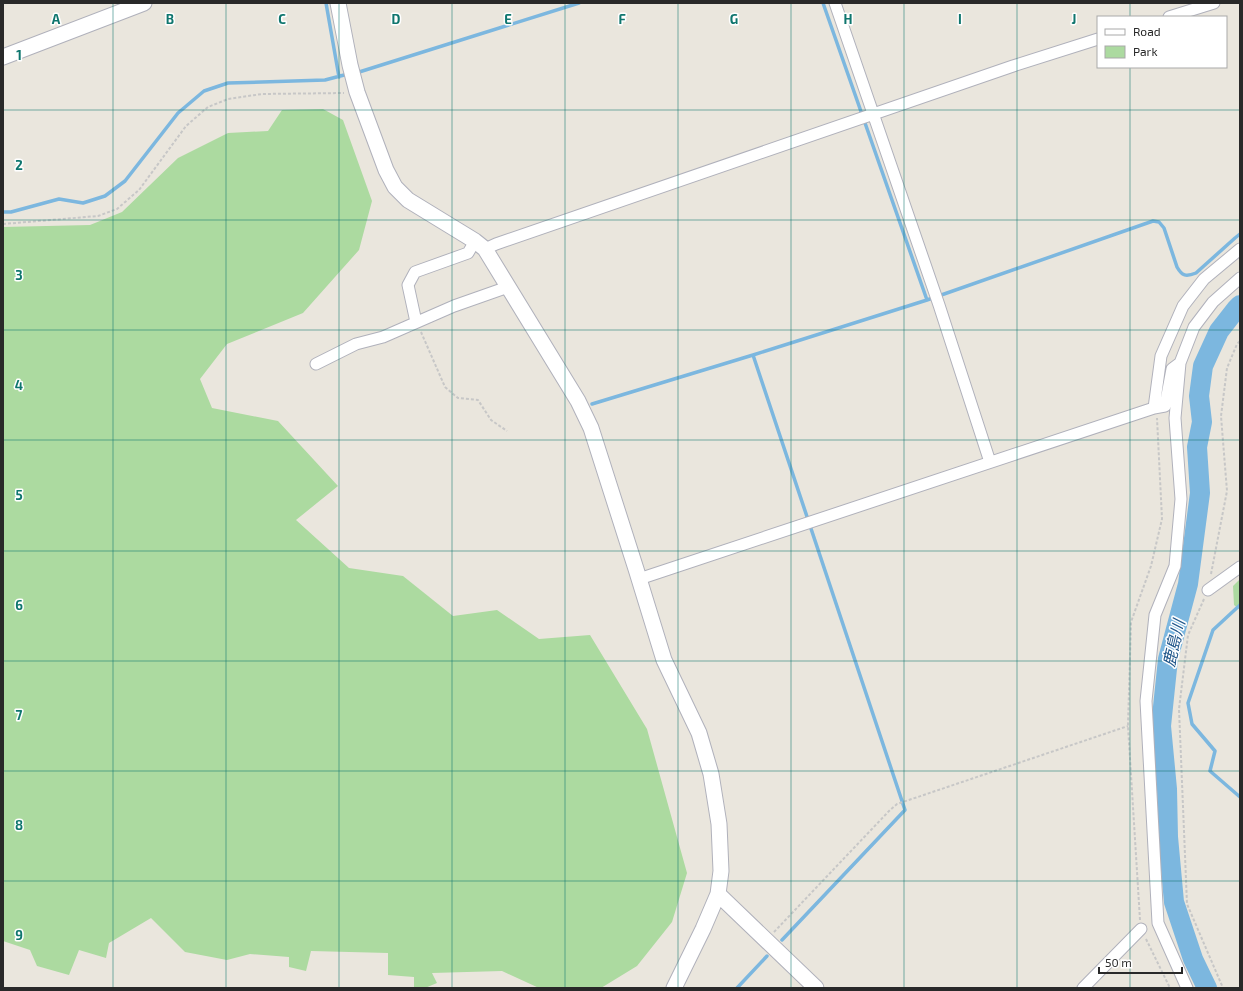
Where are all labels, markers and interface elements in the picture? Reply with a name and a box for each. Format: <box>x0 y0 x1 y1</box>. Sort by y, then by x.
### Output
text: A <box>52 11 61 27</box>
text: B <box>166 11 174 27</box>
text: C <box>278 11 286 27</box>
text: D <box>392 11 401 27</box>
text: E <box>504 11 512 27</box>
text: F <box>618 11 626 27</box>
text: G <box>730 11 738 27</box>
text: H <box>844 11 853 27</box>
text: I <box>958 11 962 27</box>
text: J <box>1072 11 1076 27</box>
legend <box>1097 16 1227 68</box>
text: Road <box>1133 24 1161 38</box>
text: Park <box>1133 44 1158 58</box>
text: 1 <box>16 47 22 63</box>
text: 2 <box>15 157 23 173</box>
text: 3 <box>15 267 23 283</box>
text: 4 <box>15 377 23 393</box>
text: 5 <box>15 487 23 503</box>
text: 6 <box>15 597 23 613</box>
water label: 鹿島川 <box>1158 616 1188 669</box>
text: 7 <box>16 707 23 723</box>
text: 8 <box>15 817 23 833</box>
text: 9 <box>15 927 23 943</box>
scale bar <box>1099 949 1182 975</box>
text: 50 m <box>1105 955 1132 969</box>

